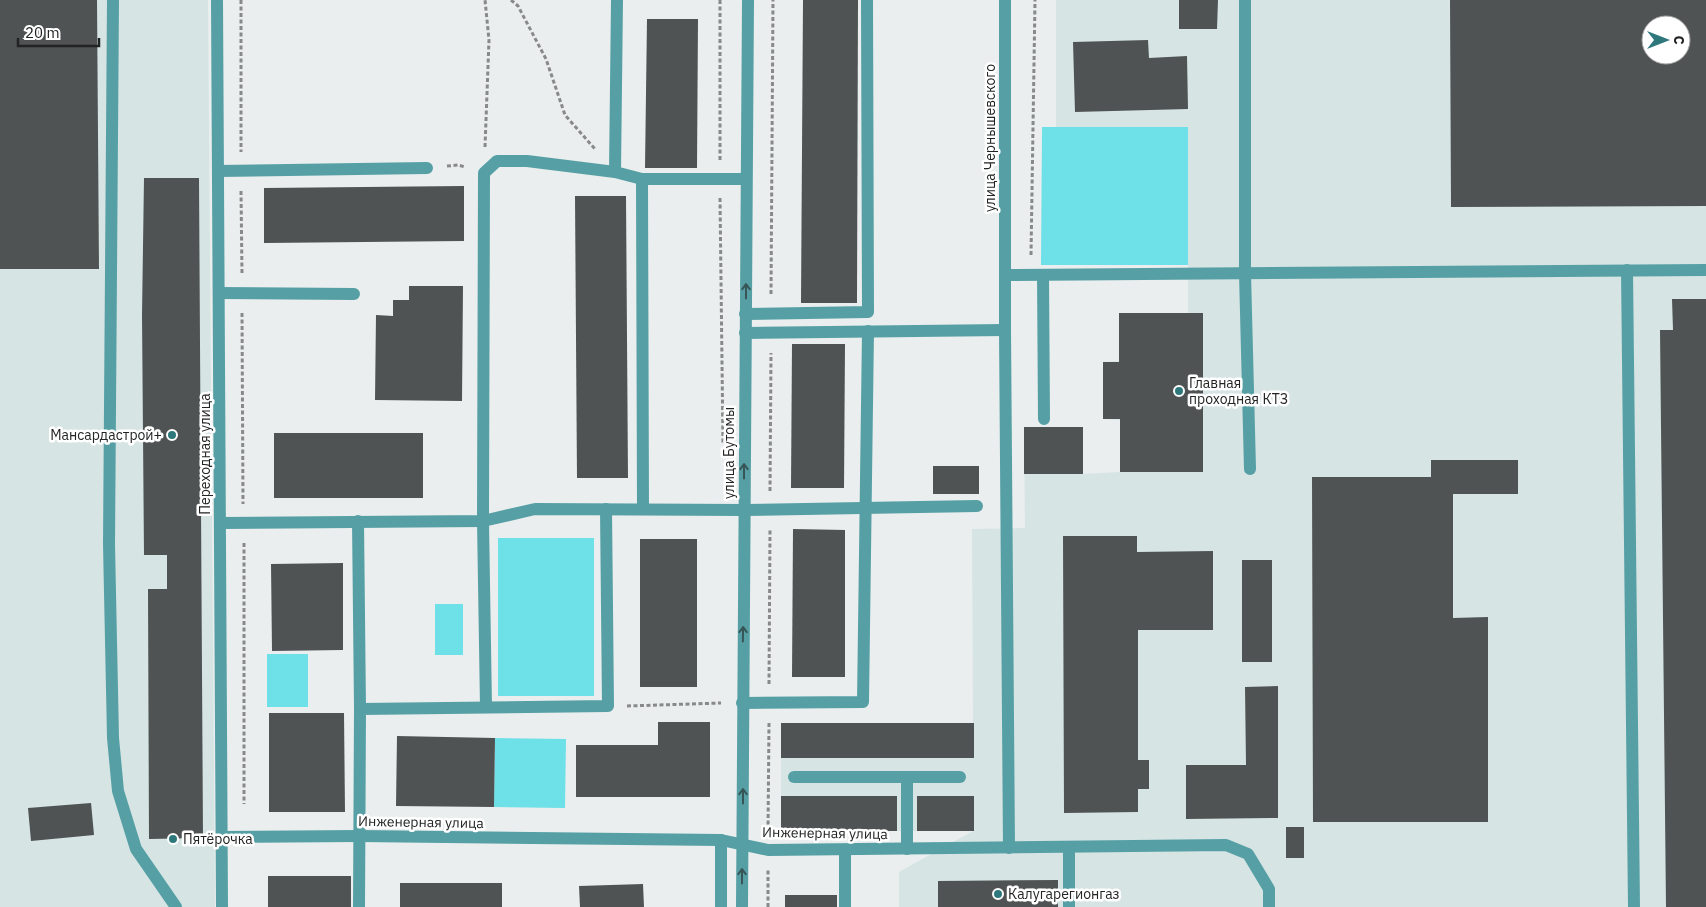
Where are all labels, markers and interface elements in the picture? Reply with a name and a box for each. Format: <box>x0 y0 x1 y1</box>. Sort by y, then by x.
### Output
scale bar <box>18 15 99 47</box>
north arrow <box>1641 15 1691 65</box>
text: 20 m <box>25 23 60 42</box>
text: С <box>1670 35 1688 45</box>
street label: улица Чернышевского <box>981 64 999 212</box>
one-way arrow <box>741 283 750 299</box>
place label: Главная проходная КТЗ <box>1189 374 1288 408</box>
marker: Главная проходная КТЗ <box>1173 385 1185 397</box>
street label: Переходная улица <box>196 393 214 515</box>
street label: улица Бутомы <box>720 407 738 499</box>
place label: Мансардастрой+ <box>50 426 162 444</box>
marker: Мансардастрой+ <box>166 429 178 441</box>
one-way arrow <box>739 463 749 480</box>
one-way arrow <box>738 626 748 642</box>
one-way arrow <box>738 788 747 804</box>
street label: Инженерная улица <box>358 812 485 832</box>
street label: Инженерная улица <box>762 823 889 843</box>
place label: Пятёрочка <box>183 830 253 848</box>
marker: Пятёрочка <box>167 833 179 845</box>
one-way arrow <box>737 868 747 884</box>
place label: Калугарегионгаз <box>1008 885 1120 903</box>
marker: Калугарегионгаз <box>992 888 1004 900</box>

